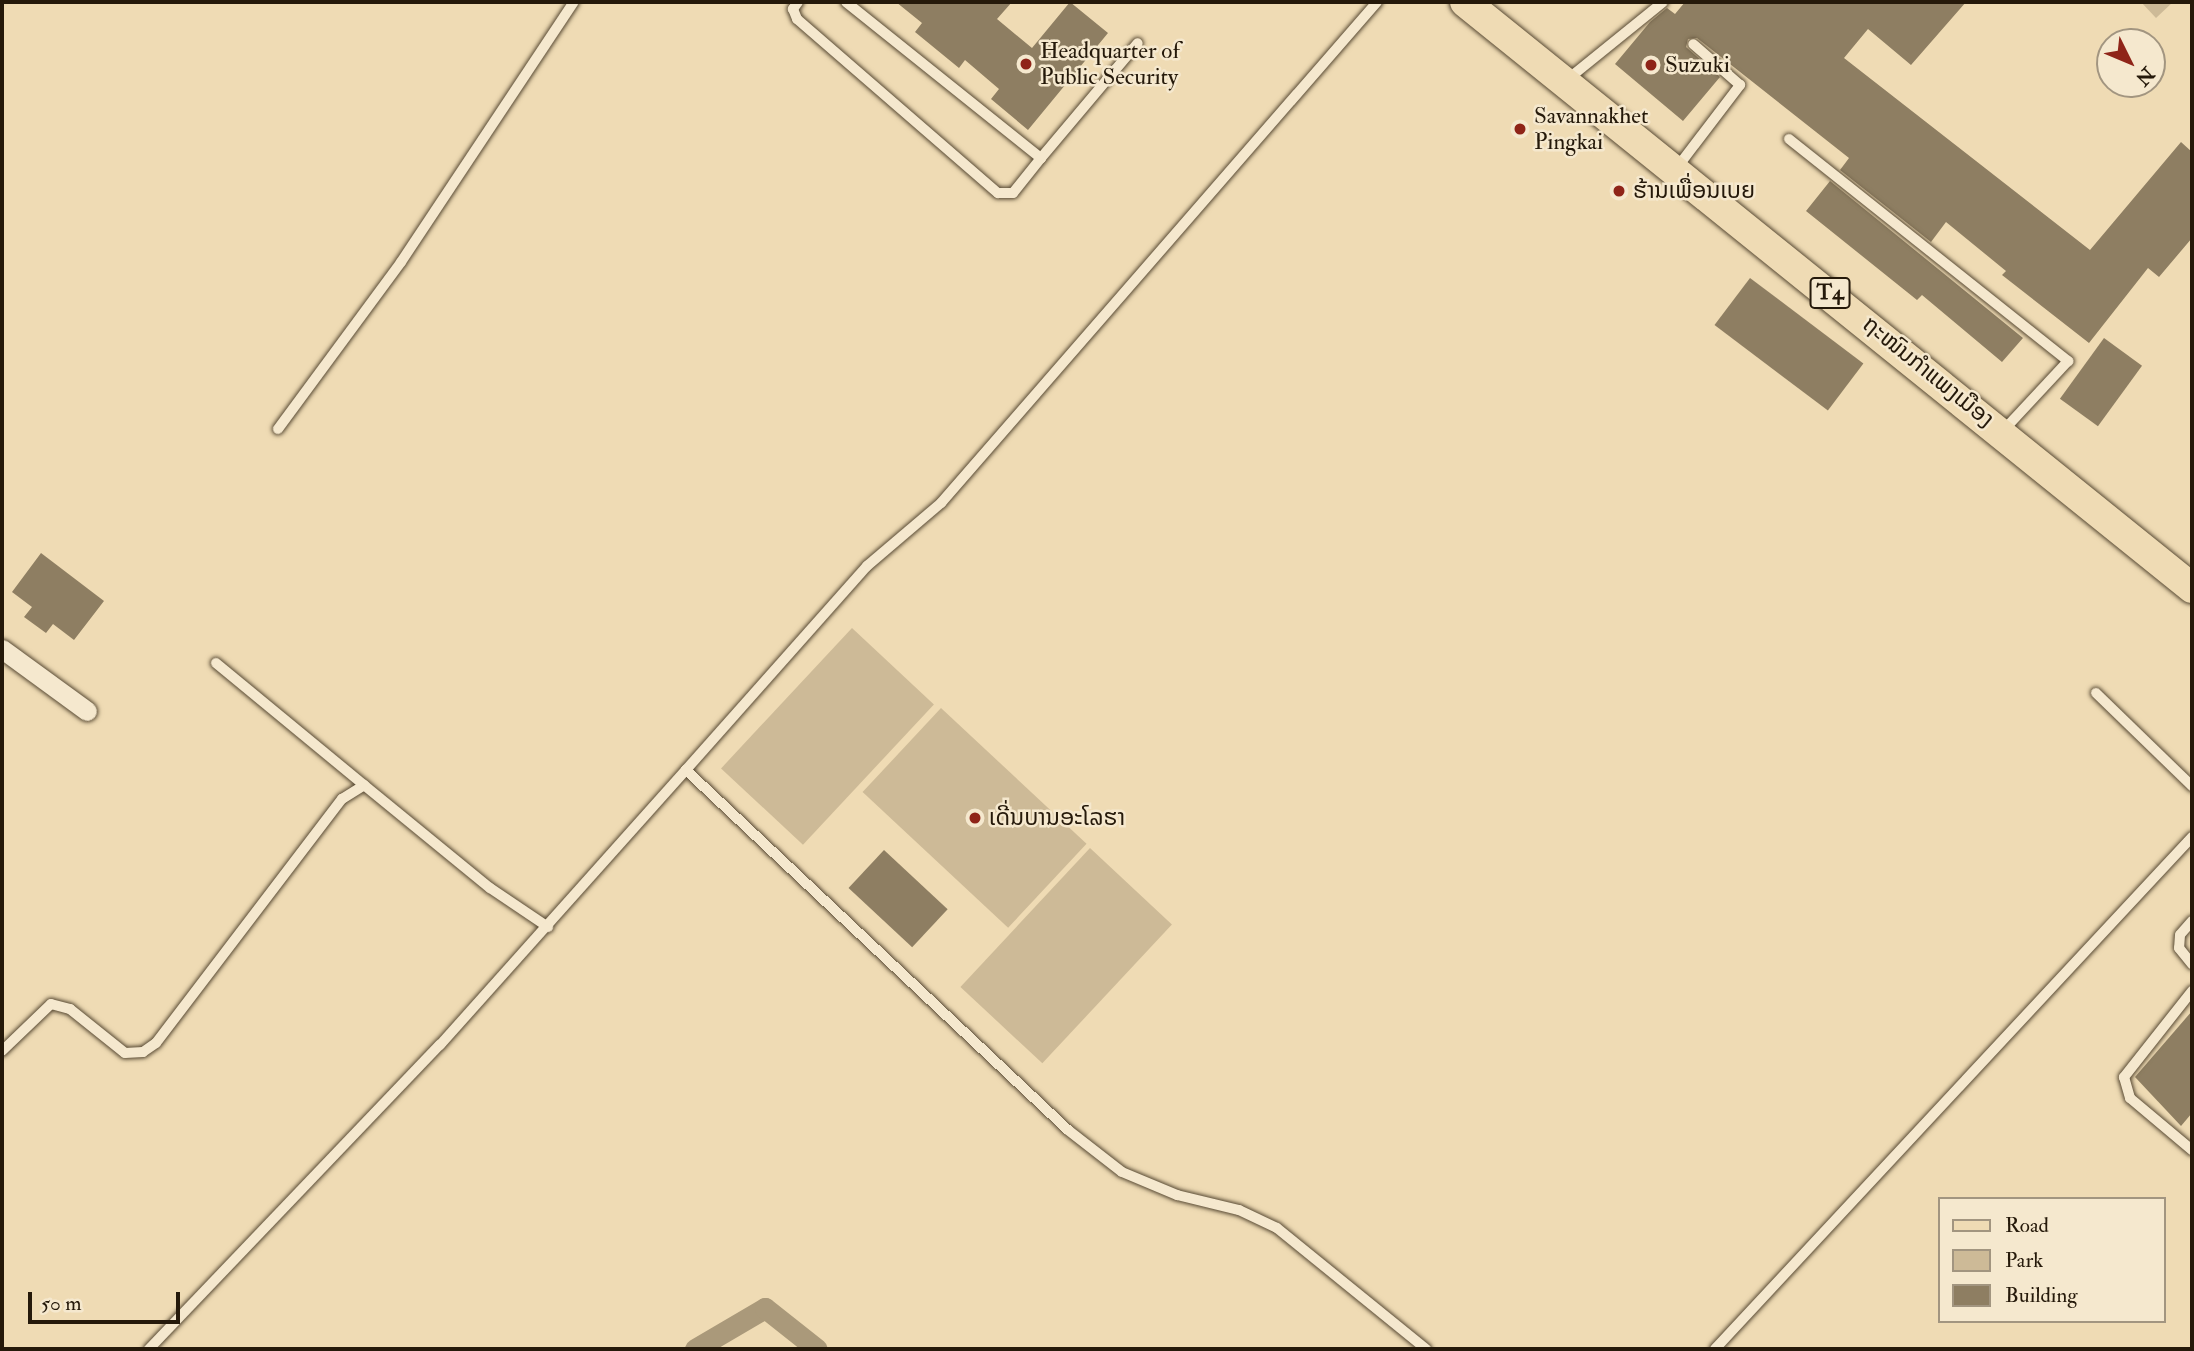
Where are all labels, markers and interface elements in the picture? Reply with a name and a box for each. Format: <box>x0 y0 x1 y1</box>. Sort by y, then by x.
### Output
north arrow <box>2096 28 2166 98</box>
place label: Headquarter of Public Security <box>1040 37 1180 91</box>
place label: Suzuki <box>1665 51 1730 79</box>
marker: Headquarter of Public Security <box>1018 56 1034 72</box>
marker: Suzuki <box>1643 57 1659 73</box>
text: N <box>2130 62 2159 90</box>
place label: Savannakhet Pingkai <box>1534 102 1648 156</box>
marker: Savannakhet Pingkai <box>1512 121 1528 137</box>
place label: ຮ້ານເພື່ອນເບຍ <box>1633 177 1755 205</box>
marker: ຮ້ານເພື່ອນເບຍ <box>1611 183 1627 199</box>
road number: T4 <box>1809 276 1851 310</box>
street label: ຖະໜົນກຳແພງເມືອງ <box>1857 311 1999 433</box>
place label: ເດີ່ນບານອະໂລຮາ <box>989 804 1125 832</box>
marker: ເດີ່ນບານອະໂລຮາ <box>967 810 983 826</box>
legend <box>1938 1197 2166 1323</box>
text: Road <box>2005 1212 2049 1239</box>
text: Park <box>2005 1247 2043 1274</box>
scale bar <box>32 1278 184 1322</box>
text: Building <box>2005 1282 2078 1309</box>
text: 50 m <box>41 1290 82 1317</box>

